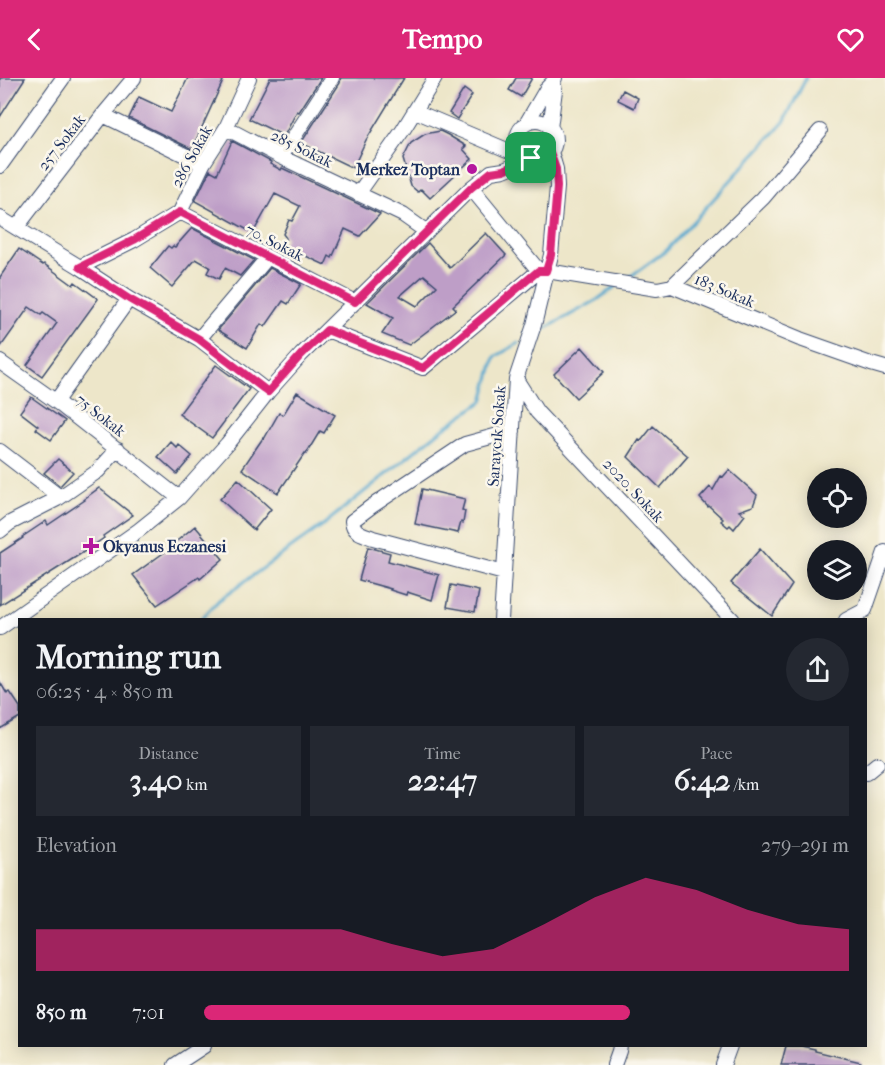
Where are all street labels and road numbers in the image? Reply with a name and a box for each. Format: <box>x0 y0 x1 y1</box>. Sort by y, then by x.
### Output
street label: 257 Sokak <box>33 110 90 174</box>
street label: 286 Sokak <box>167 121 217 191</box>
street label: 285 Sokak <box>268 125 337 172</box>
street label: 70. Sokak <box>242 220 308 266</box>
street label: 183 Sokak <box>692 269 759 312</box>
street label: Saraycık Sokak <box>483 384 510 487</box>
street label: 75 Sokak <box>72 390 130 441</box>
street label: 2020. Sokak <box>599 454 669 527</box>

